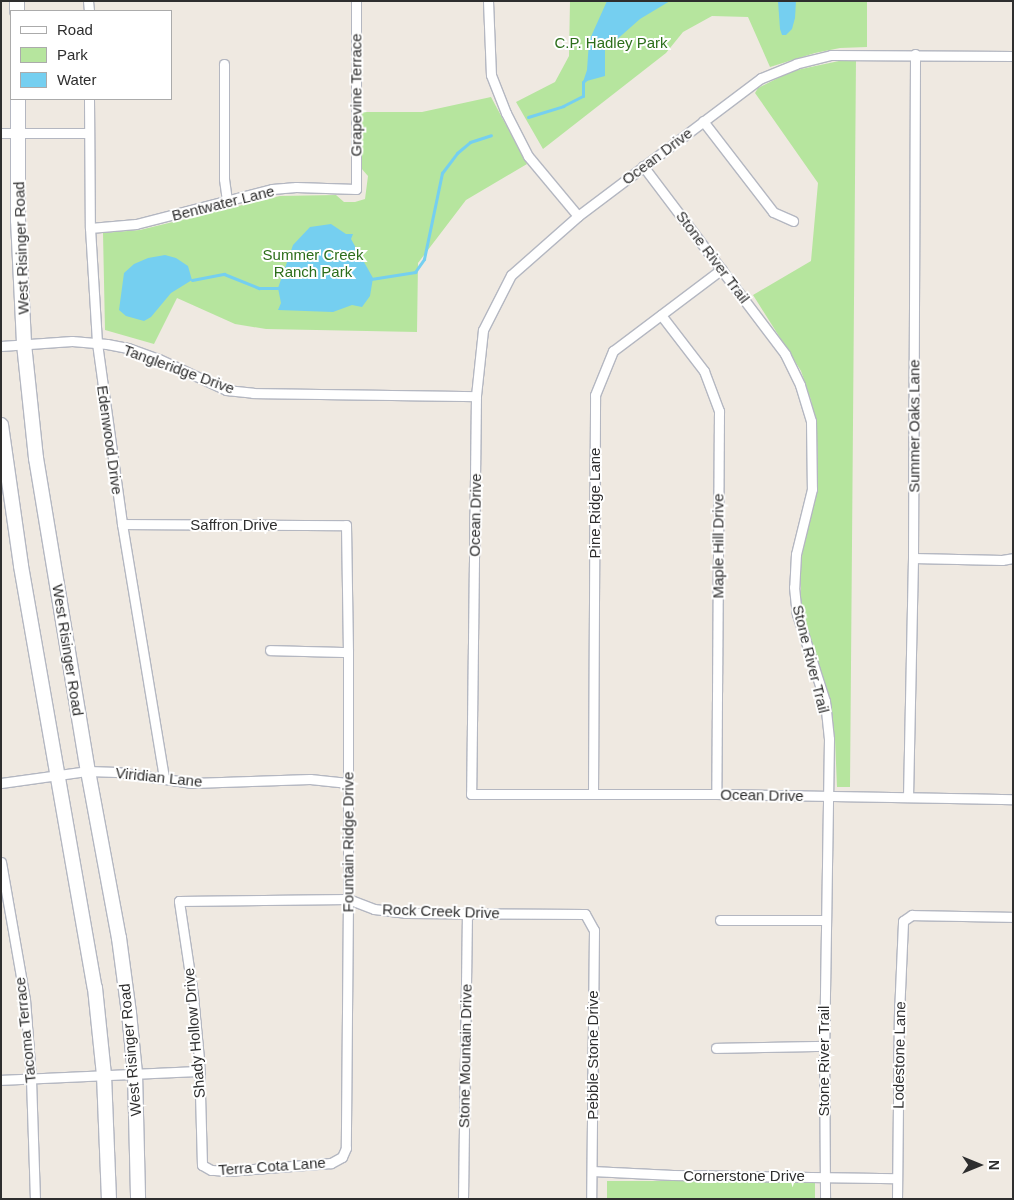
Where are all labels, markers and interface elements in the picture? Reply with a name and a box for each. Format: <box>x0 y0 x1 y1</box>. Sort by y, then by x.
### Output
legend <box>10 10 172 100</box>
text: Road <box>57 21 93 38</box>
street label: Grapevine Terrace <box>347 33 365 157</box>
park label: C.P. Hadley Park <box>554 34 668 52</box>
text: Park <box>57 46 88 63</box>
text: Water <box>57 71 96 88</box>
street label: Ocean Drive <box>618 124 696 188</box>
street label: West Risinger Road <box>10 181 32 315</box>
street label: Bentwater Lane <box>170 182 276 224</box>
street label: Stone River Trail <box>672 207 754 307</box>
park label: Summer Creek Ranch Park <box>263 245 363 280</box>
street label: Tangleridge Drive <box>121 341 237 397</box>
street label: Summer Oaks Lane <box>905 359 923 493</box>
street label: Edenwood Drive <box>93 384 127 496</box>
street label: Pine Ridge Lane <box>586 448 604 558</box>
street label: Ocean Drive <box>465 473 485 557</box>
street label: Maple Hill Drive <box>709 493 727 599</box>
street label: Saffron Drive <box>190 516 278 534</box>
street label: West Risinger Road <box>49 583 87 717</box>
street label: Stone River Trail <box>789 603 833 715</box>
street label: Viridian Lane <box>115 763 203 791</box>
street label: Fountain Ridge Drive <box>339 772 357 912</box>
street label: Ocean Drive <box>720 785 804 805</box>
street label: Rock Creek Drive <box>382 900 500 922</box>
street label: Shady Hollow Drive <box>179 967 209 1099</box>
street label: Tacoma Terrace <box>10 976 40 1084</box>
street label: West Risinger Road <box>115 983 145 1117</box>
street label: Stone Mountain Drive <box>455 984 475 1128</box>
street label: Pebble Stone Drive <box>584 990 602 1120</box>
street label: Lodestone Lane <box>889 1001 909 1109</box>
street label: Stone River Trail <box>815 1005 833 1117</box>
north arrow <box>954 1140 1004 1190</box>
street label: Terra Cota Lane <box>218 1153 326 1179</box>
text: N <box>986 1160 1002 1170</box>
street label: Cornerstone Drive <box>683 1167 805 1185</box>

